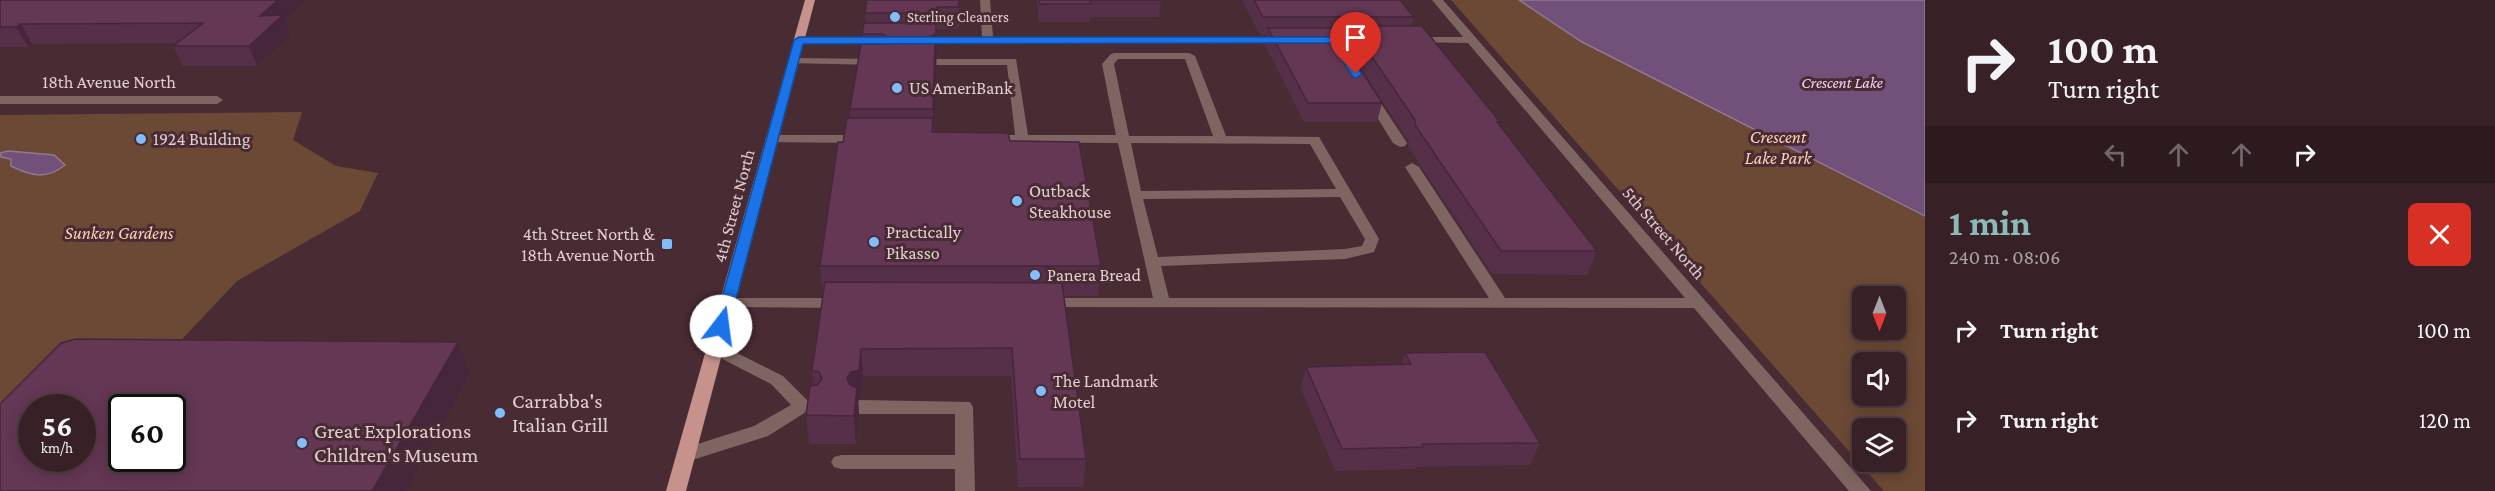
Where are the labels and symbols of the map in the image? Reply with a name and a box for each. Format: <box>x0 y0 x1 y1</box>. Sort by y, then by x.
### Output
place label: Sterling Cleaners <box>907 9 1009 26</box>
marker: Sterling Cleaners <box>888 10 902 24</box>
pin <box>1330 12 1381 74</box>
street label: 18th Avenue North <box>42 72 176 92</box>
water label: Crescent Lake <box>1801 74 1883 91</box>
place label: US AmeriBank <box>909 78 1013 98</box>
marker: US AmeriBank <box>890 81 904 95</box>
park label: Crescent Lake Park <box>1745 127 1812 168</box>
place label: 1924 Building <box>153 129 251 149</box>
marker: 1924 Building <box>134 132 148 146</box>
street label: 4th Street North <box>709 147 759 265</box>
place label: Outback Steakhouse <box>1029 181 1111 222</box>
street label: 5th Street North <box>1619 183 1710 283</box>
marker: Outback Steakhouse <box>1010 194 1024 208</box>
place label: Practically Pikasso <box>886 222 962 263</box>
park label: Sunken Gardens <box>64 223 174 243</box>
place label: 4th Street North & 18th Avenue North <box>521 224 655 265</box>
marker: Practically Pikasso <box>867 235 881 249</box>
marker: 4th Street North & 18th Avenue North <box>660 237 674 251</box>
place label: Panera Bread <box>1047 265 1142 285</box>
marker: Panera Bread <box>1028 268 1042 282</box>
north arrow <box>1852 286 1906 340</box>
position arrow <box>689 294 753 358</box>
place label: The Landmark Motel <box>1053 371 1158 412</box>
marker: The Landmark Motel <box>1034 384 1048 398</box>
place label: Carrabba's Italian Grill <box>512 389 608 437</box>
speed limit sign: 60 <box>108 394 186 472</box>
marker: Carrabba's Italian Grill <box>493 406 507 420</box>
place label: Great Explorations Children's Museum <box>314 419 478 467</box>
marker: Great Explorations Children's Museum <box>295 436 309 450</box>

